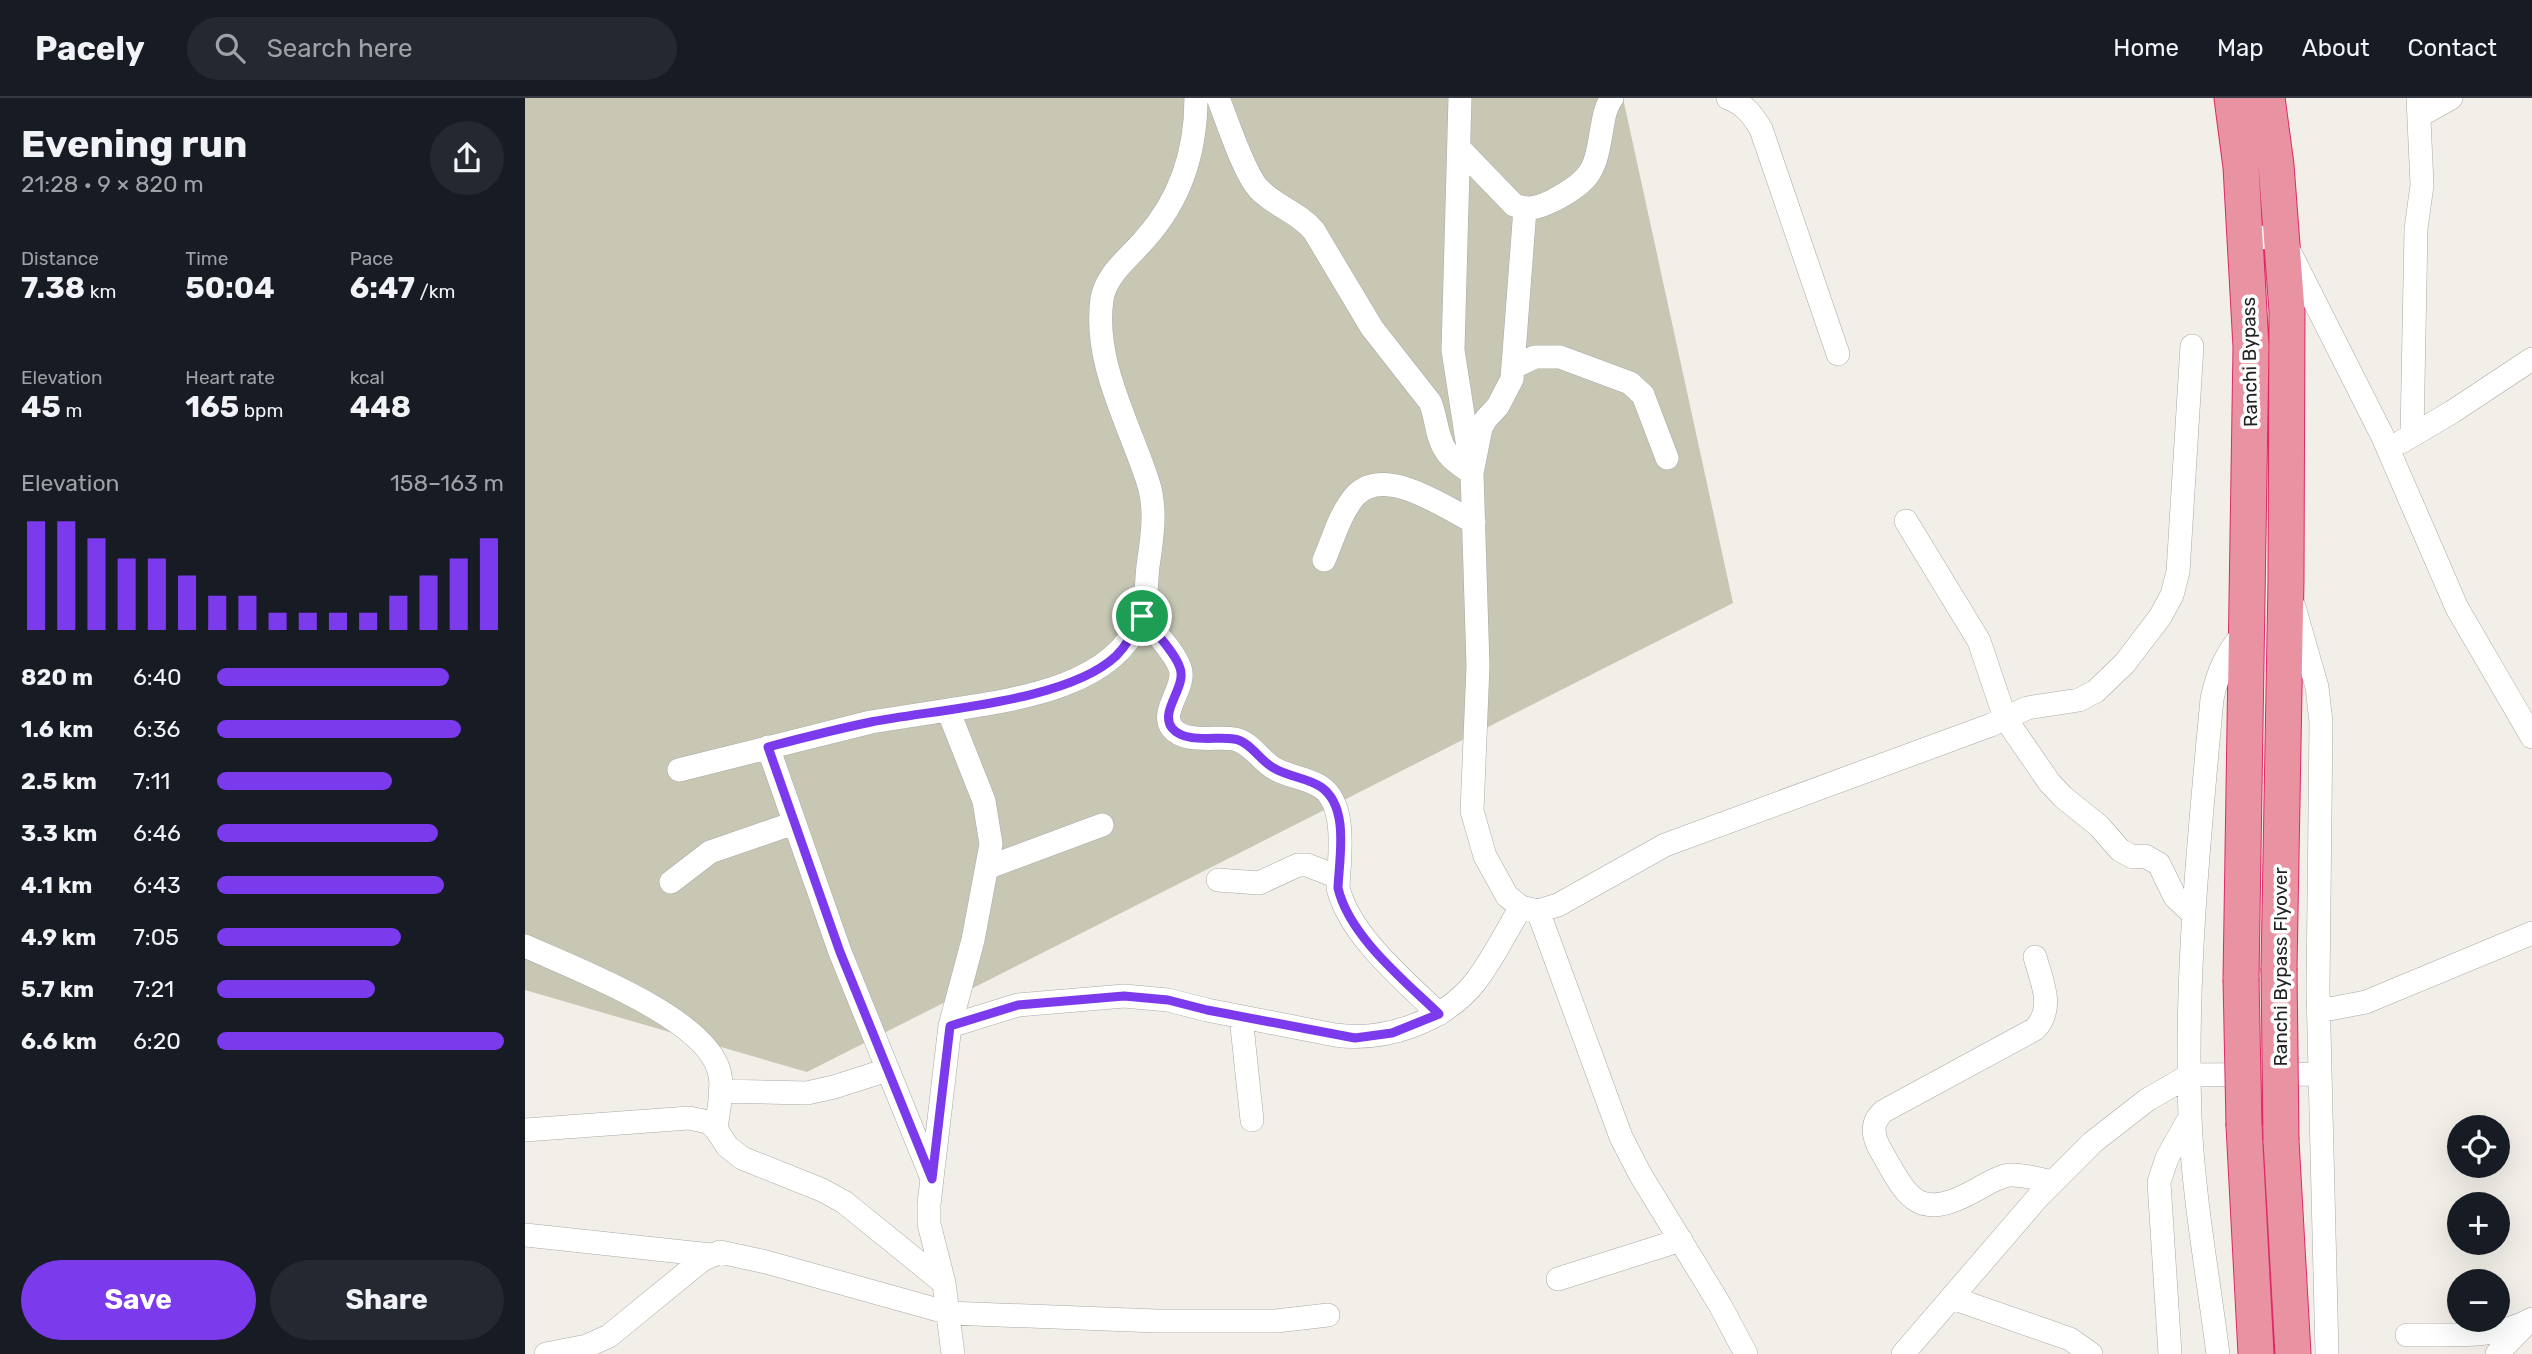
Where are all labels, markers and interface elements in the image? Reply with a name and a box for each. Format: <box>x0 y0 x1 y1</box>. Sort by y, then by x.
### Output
search box <box>187 17 677 80</box>
text: Pacely <box>35 29 145 68</box>
icon: search <box>211 29 249 67</box>
text: Search here <box>267 33 412 64</box>
text: Home <box>2113 34 2179 62</box>
text: Map <box>2217 34 2264 62</box>
text: About <box>2302 34 2370 62</box>
text: Contact <box>2408 34 2497 62</box>
text: Evening run <box>21 121 247 167</box>
button: share <box>430 121 504 195</box>
text: 21:28 · 9 × 820 m <box>21 170 204 198</box>
text: Distance <box>21 247 99 270</box>
text: Time <box>185 247 228 270</box>
text: Pace <box>350 247 393 270</box>
text: 7.38 <box>21 270 85 306</box>
text: 50:04 <box>185 270 275 306</box>
text: 6:47 <box>350 270 415 306</box>
text: km <box>85 280 116 303</box>
text: /km <box>415 280 455 303</box>
street label: Ranchi Bypass <box>2237 297 2262 427</box>
text: Elevation <box>21 366 102 389</box>
text: Heart rate <box>185 366 275 389</box>
text: kcal <box>350 366 385 389</box>
text: 45 <box>21 389 61 425</box>
text: 165 <box>185 389 239 425</box>
text: 448 <box>350 389 411 425</box>
text: m <box>61 399 82 422</box>
text: bpm <box>239 399 283 422</box>
text: Elevation <box>21 469 120 497</box>
text: 158–163 m <box>390 469 504 497</box>
pin <box>1112 586 1172 646</box>
icon: arrive <box>1123 597 1161 635</box>
text: 820 m <box>21 663 93 691</box>
text: 6:40 <box>133 663 182 691</box>
text: 1.6 km <box>21 715 93 743</box>
text: 6:36 <box>133 715 180 743</box>
text: 2.5 km <box>21 767 97 795</box>
text: 7:11 <box>133 767 170 795</box>
text: 3.3 km <box>21 819 97 847</box>
text: 6:46 <box>133 819 181 847</box>
street label: Ranchi Bypass Flyover <box>2269 867 2292 1067</box>
text: 4.1 km <box>21 871 92 899</box>
text: 6:43 <box>133 871 181 899</box>
text: 4.9 km <box>21 923 96 951</box>
text: 7:05 <box>133 923 179 951</box>
text: 5.7 km <box>21 975 94 1003</box>
text: 7:21 <box>133 975 174 1003</box>
text: 6.6 km <box>21 1027 97 1055</box>
text: 6:20 <box>133 1027 181 1055</box>
map controls <box>2447 1115 2510 1332</box>
button: locate <box>2447 1115 2510 1178</box>
button: + <box>2447 1192 2510 1255</box>
button: Save <box>21 1260 256 1340</box>
button: Share <box>270 1260 504 1340</box>
button: − <box>2447 1269 2510 1332</box>

